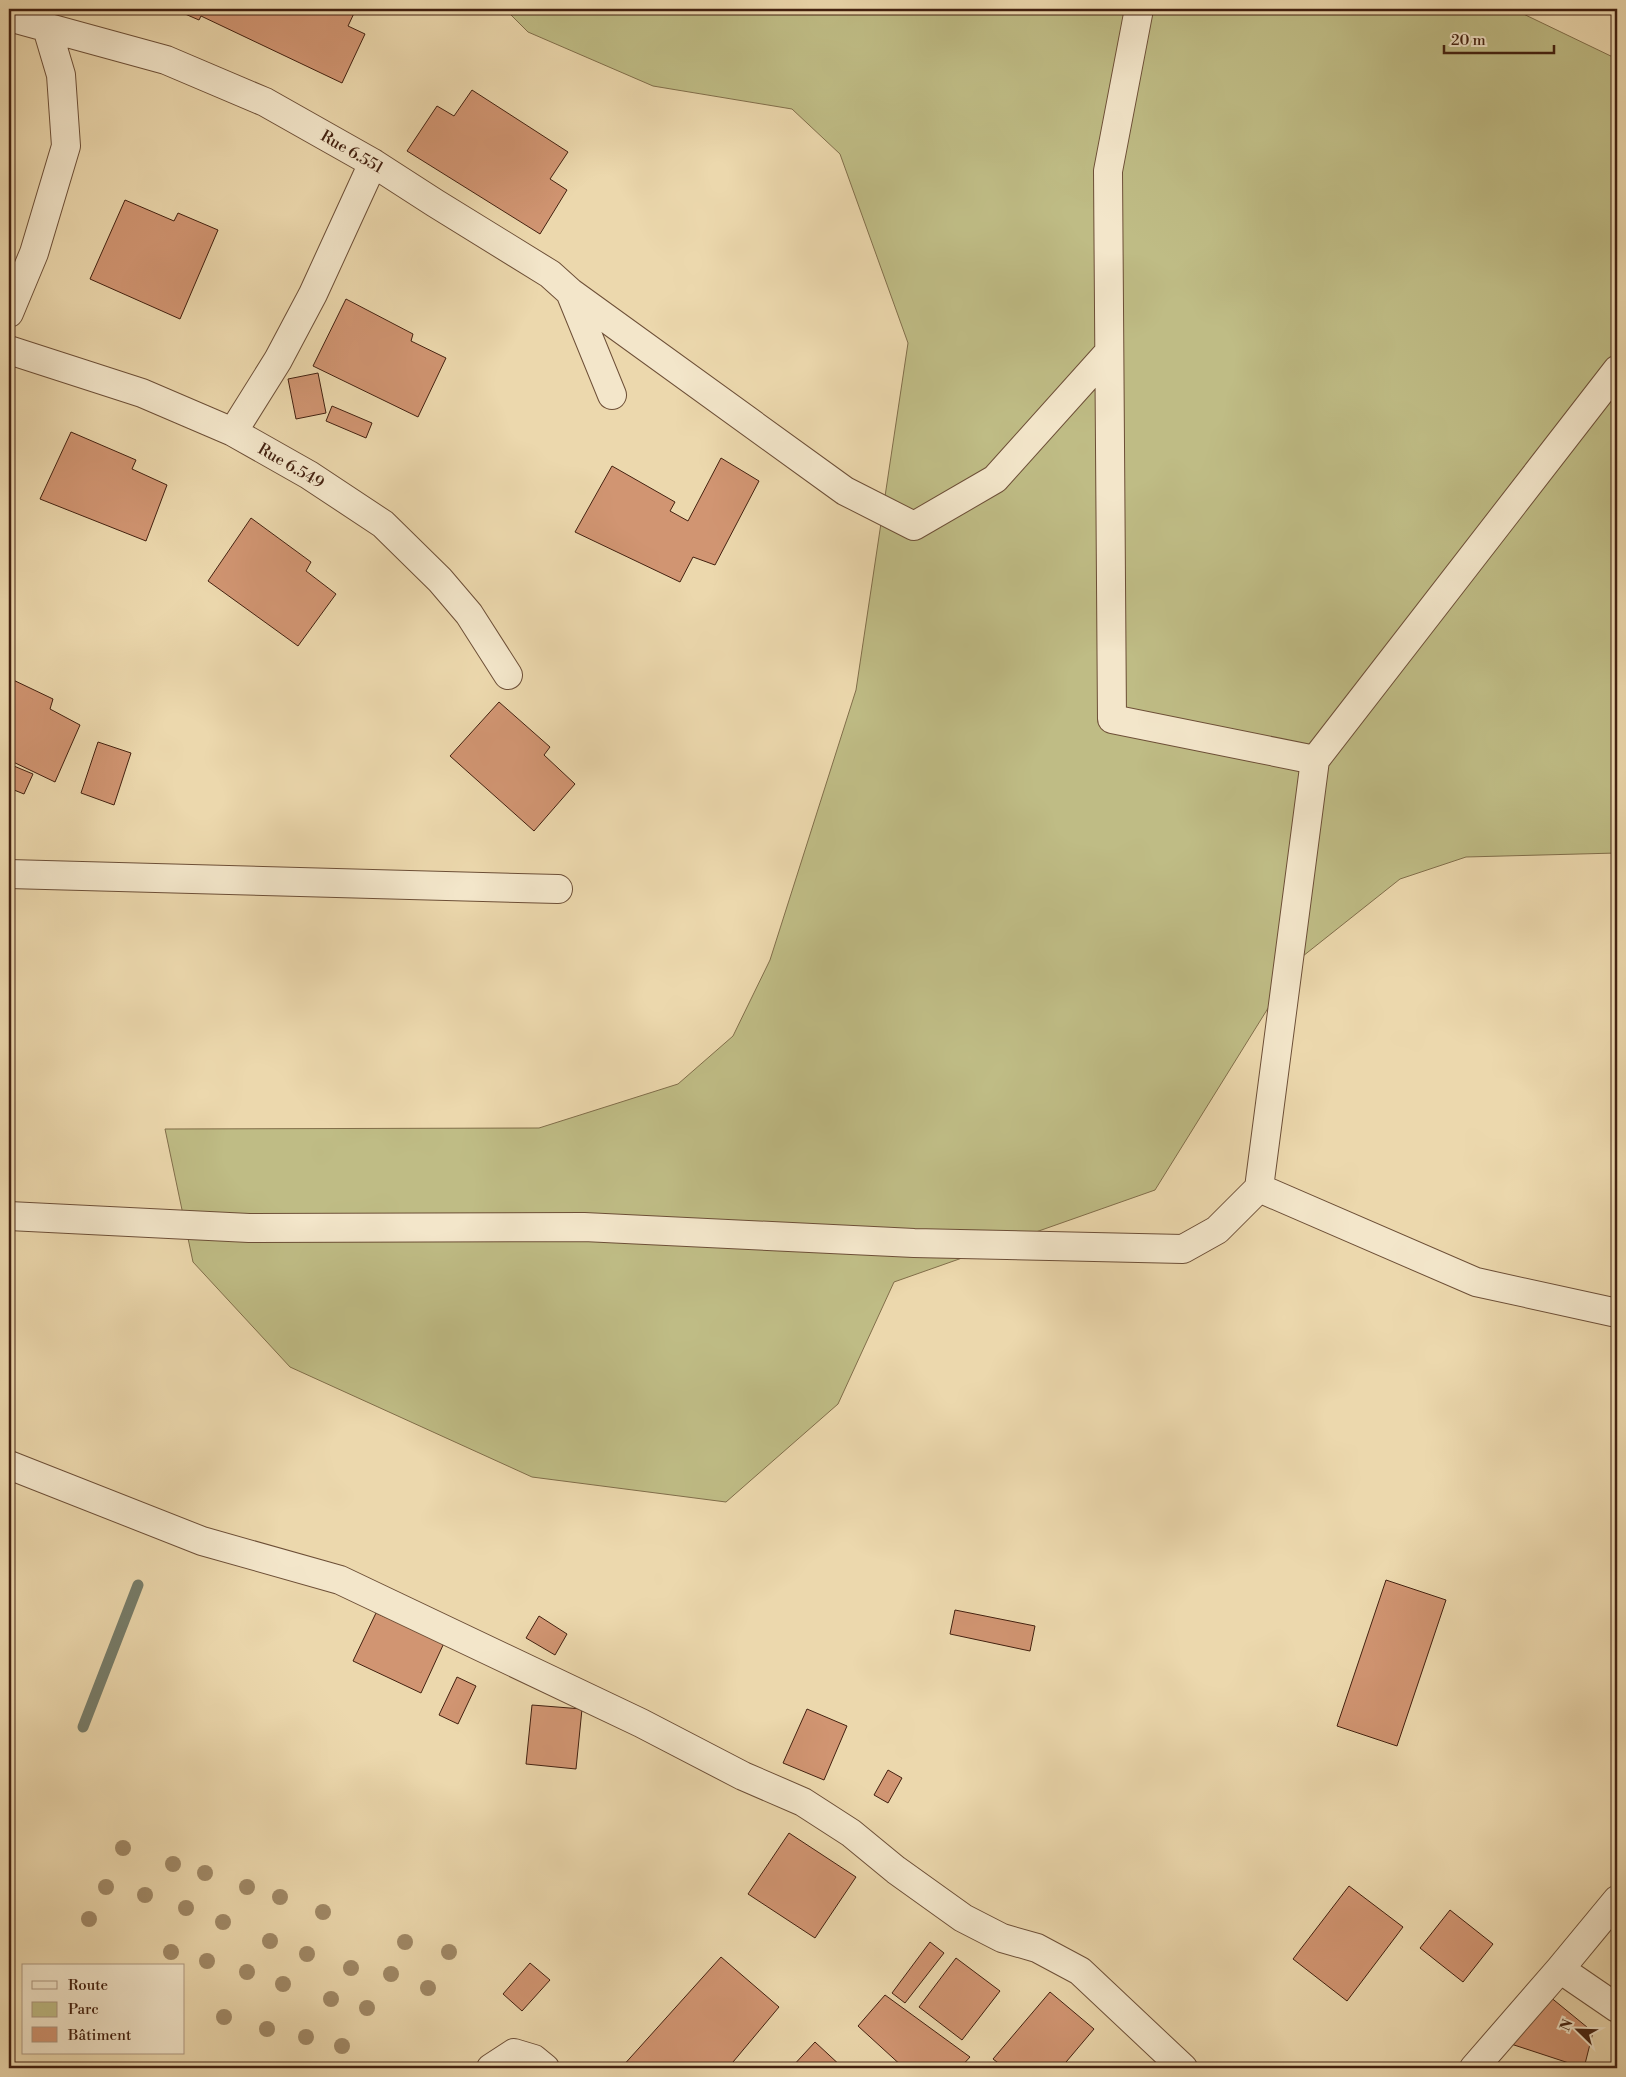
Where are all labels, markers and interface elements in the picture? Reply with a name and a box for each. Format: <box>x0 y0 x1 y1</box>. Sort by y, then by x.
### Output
scale bar <box>1444 22 1554 54</box>
text: 20 m <box>1451 31 1486 50</box>
street label: Rue 6.551 <box>317 126 387 178</box>
street label: Rue 6.549 <box>254 439 328 493</box>
legend <box>22 1964 185 2054</box>
text: Route <box>68 1976 108 1995</box>
text: Parc <box>68 2000 99 2019</box>
north arrow <box>1554 2004 1604 2054</box>
text: N <box>1557 2017 1577 2034</box>
text: Bâtiment <box>67 2026 132 2045</box>

